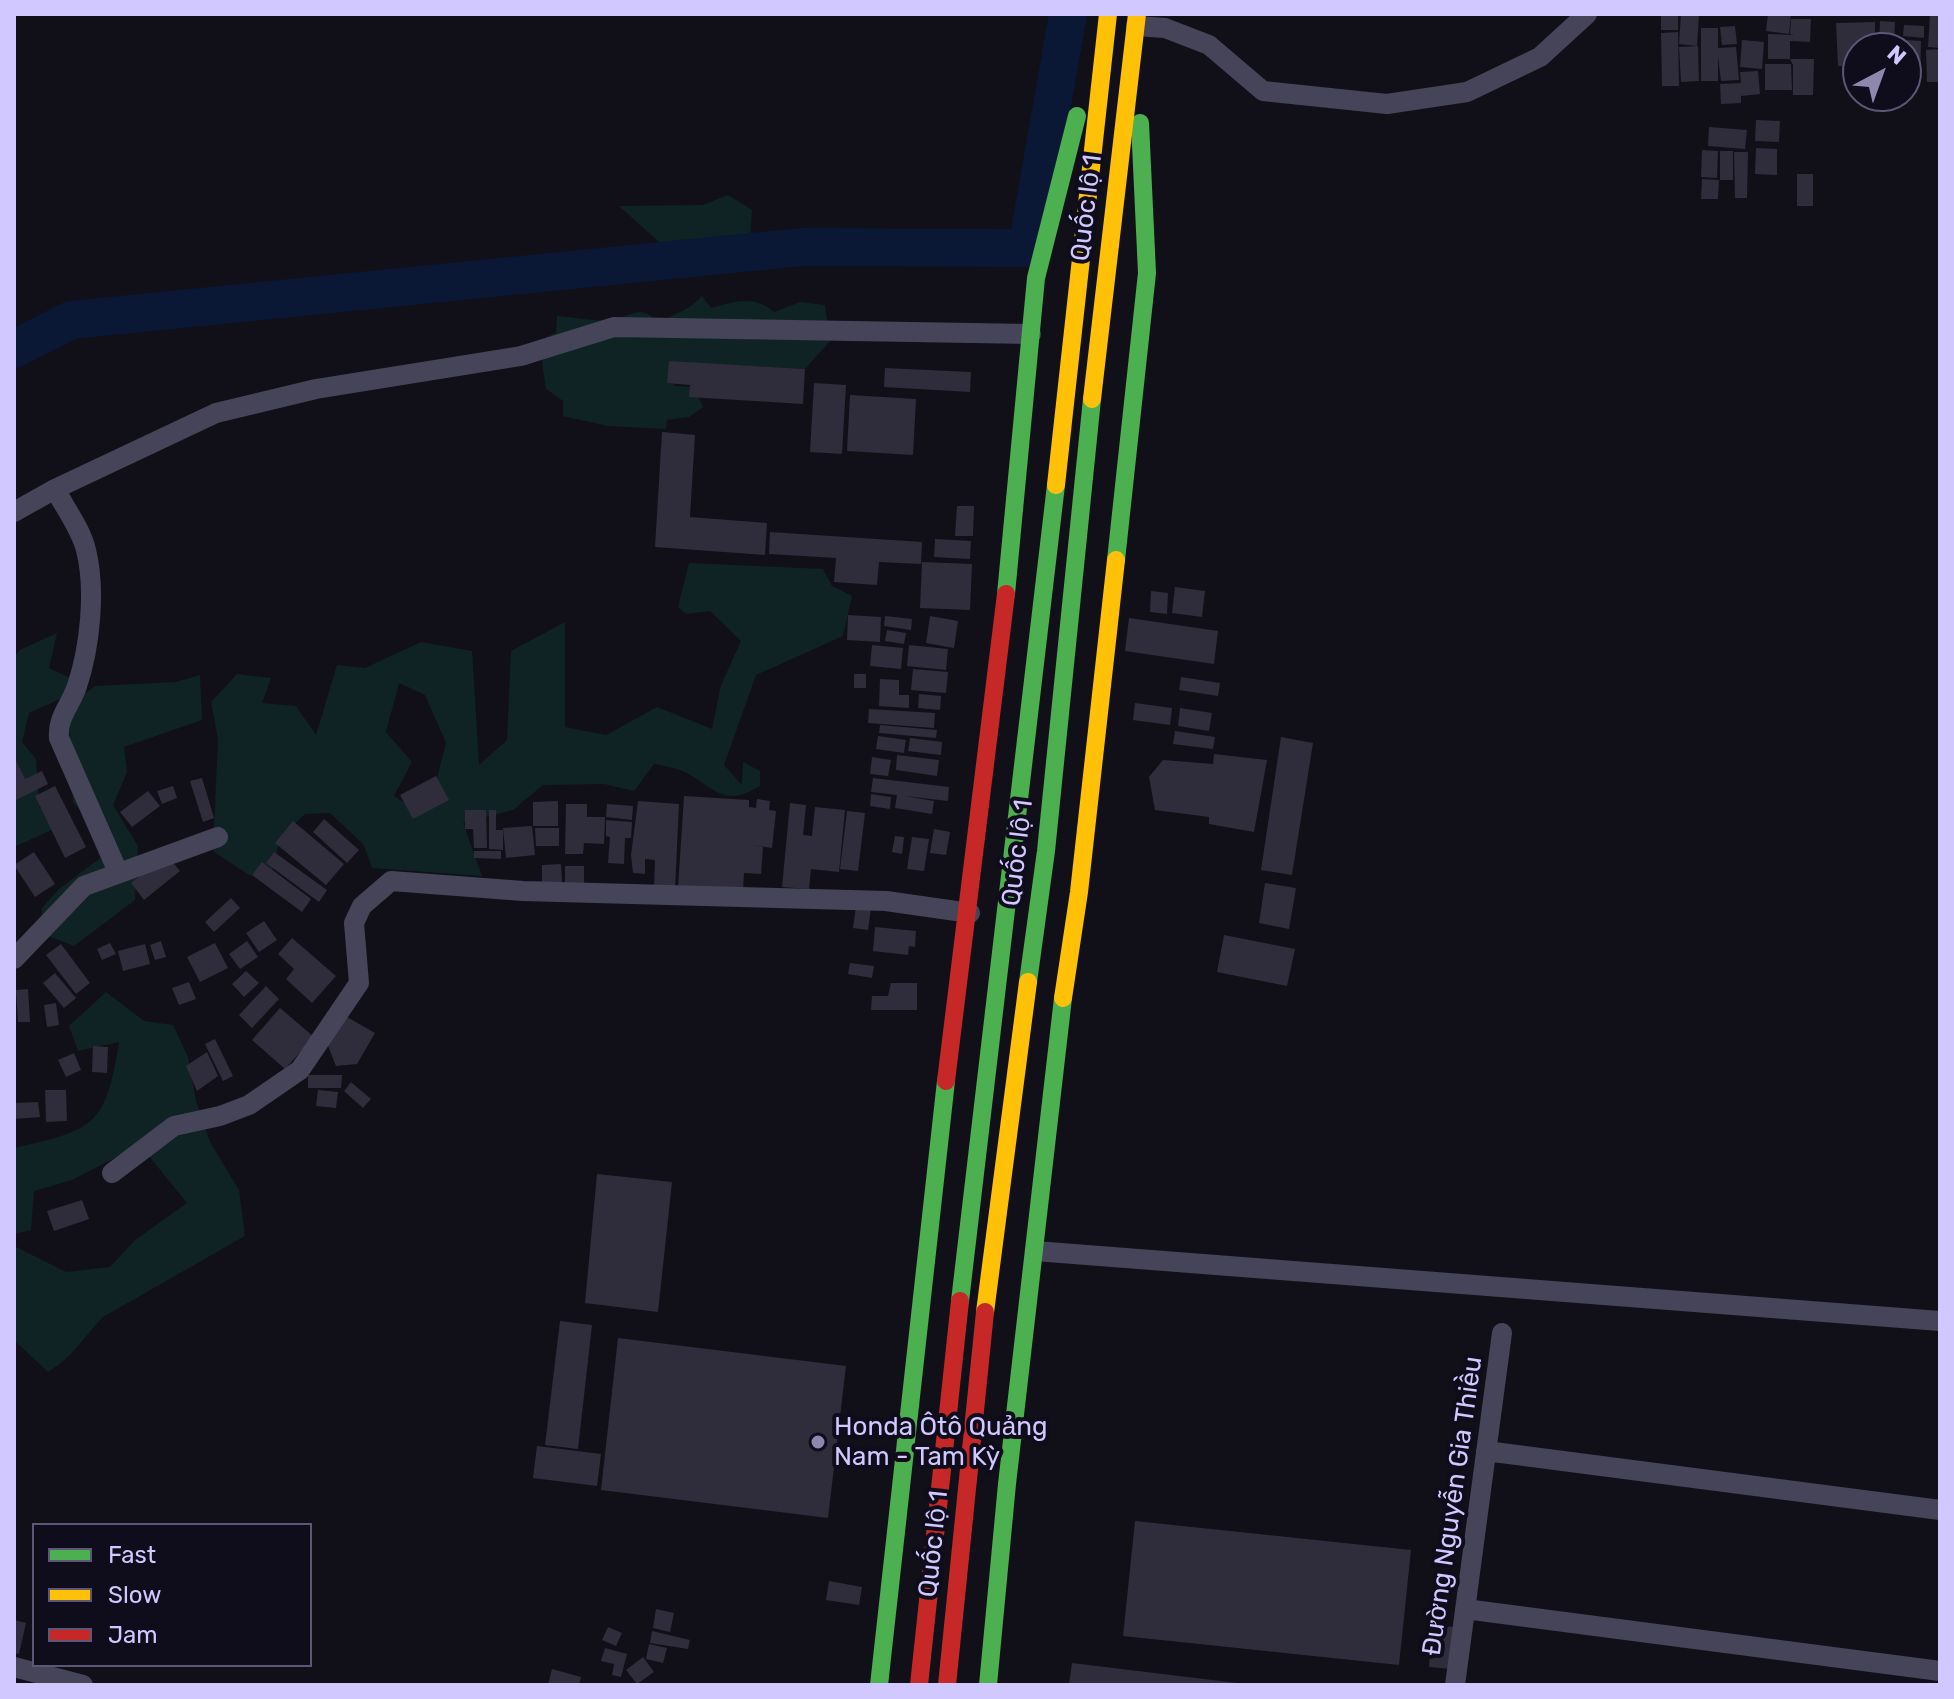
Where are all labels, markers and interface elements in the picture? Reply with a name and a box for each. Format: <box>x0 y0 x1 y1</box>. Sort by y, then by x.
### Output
north arrow <box>1842 32 1922 112</box>
text: N <box>1882 40 1912 70</box>
street label: Quốc lộ 1 <box>1065 153 1109 263</box>
street label: Quốc lộ 1 <box>996 798 1040 908</box>
street label: Đường Nguyễn Gia Thiều <box>1417 1354 1489 1658</box>
place label: Honda Ôtô Quảng Nam - Tam Kỳ <box>834 1411 1047 1472</box>
marker: Honda Ôtô Quảng Nam - Tam Kỳ <box>809 1433 827 1451</box>
street label: Quốc lộ 1 <box>913 1489 955 1599</box>
legend <box>32 1523 312 1667</box>
text: Fast <box>108 1541 156 1569</box>
text: Slow <box>108 1581 161 1609</box>
text: Jam <box>108 1621 158 1649</box>

